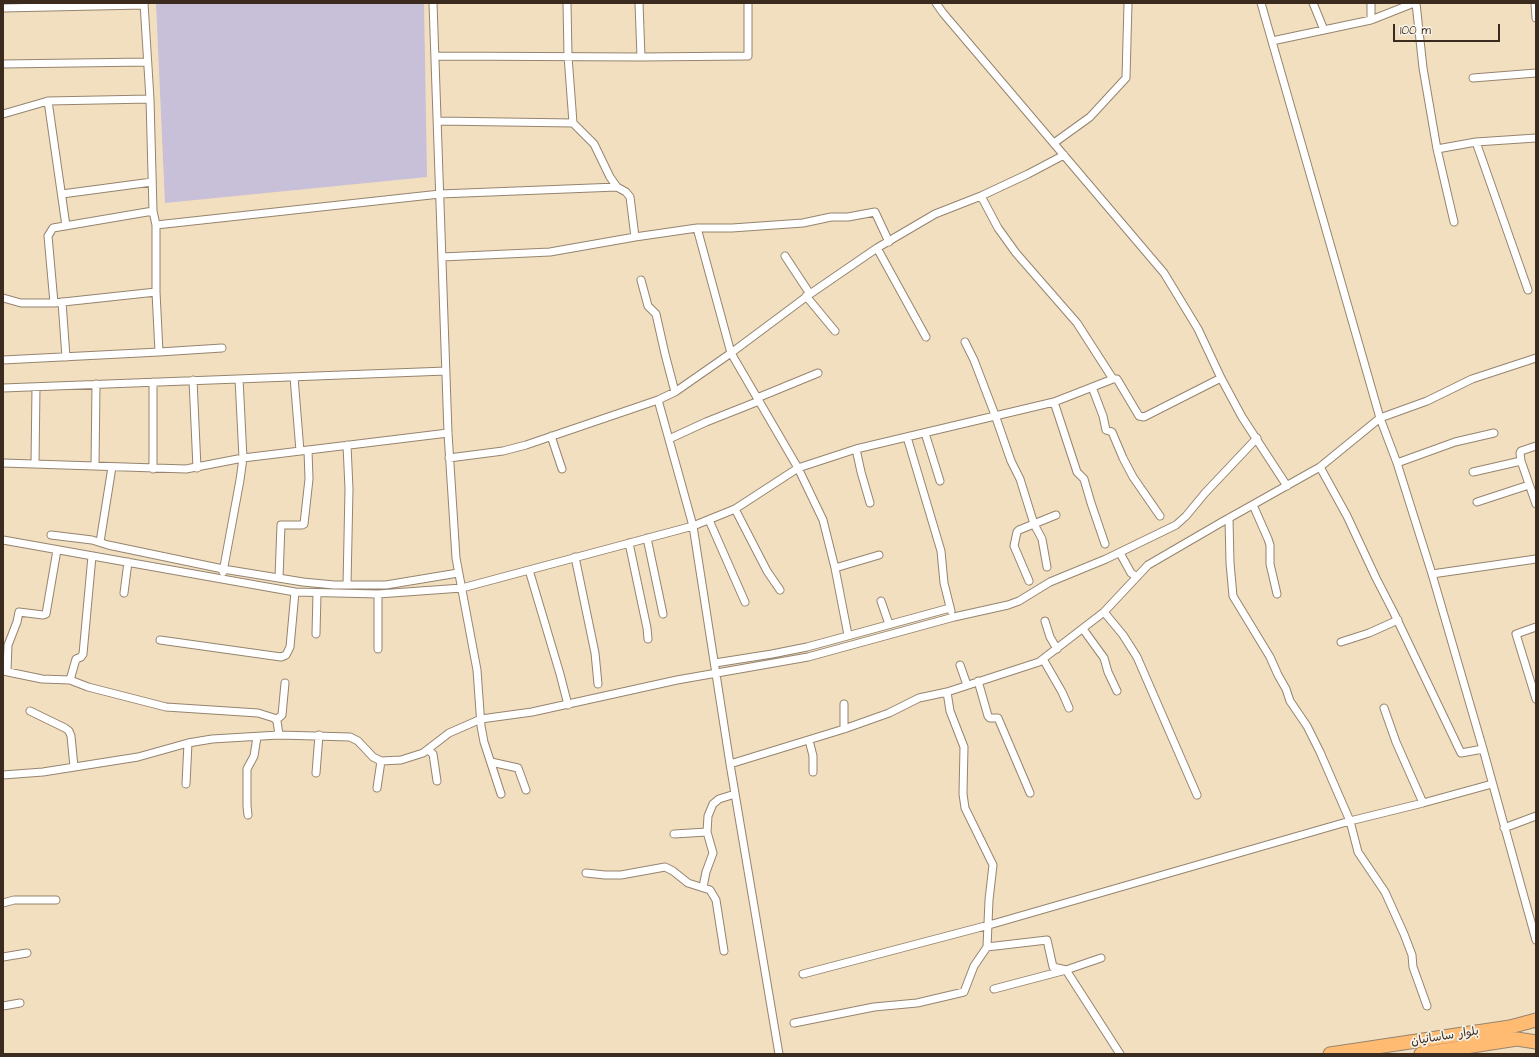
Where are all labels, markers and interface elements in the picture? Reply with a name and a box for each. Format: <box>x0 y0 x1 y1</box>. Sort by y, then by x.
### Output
scale bar <box>1395 16 1502 42</box>
text: 100 m <box>1400 22 1431 39</box>
street label: بلوار ساسانیان <box>1410 1025 1480 1049</box>

